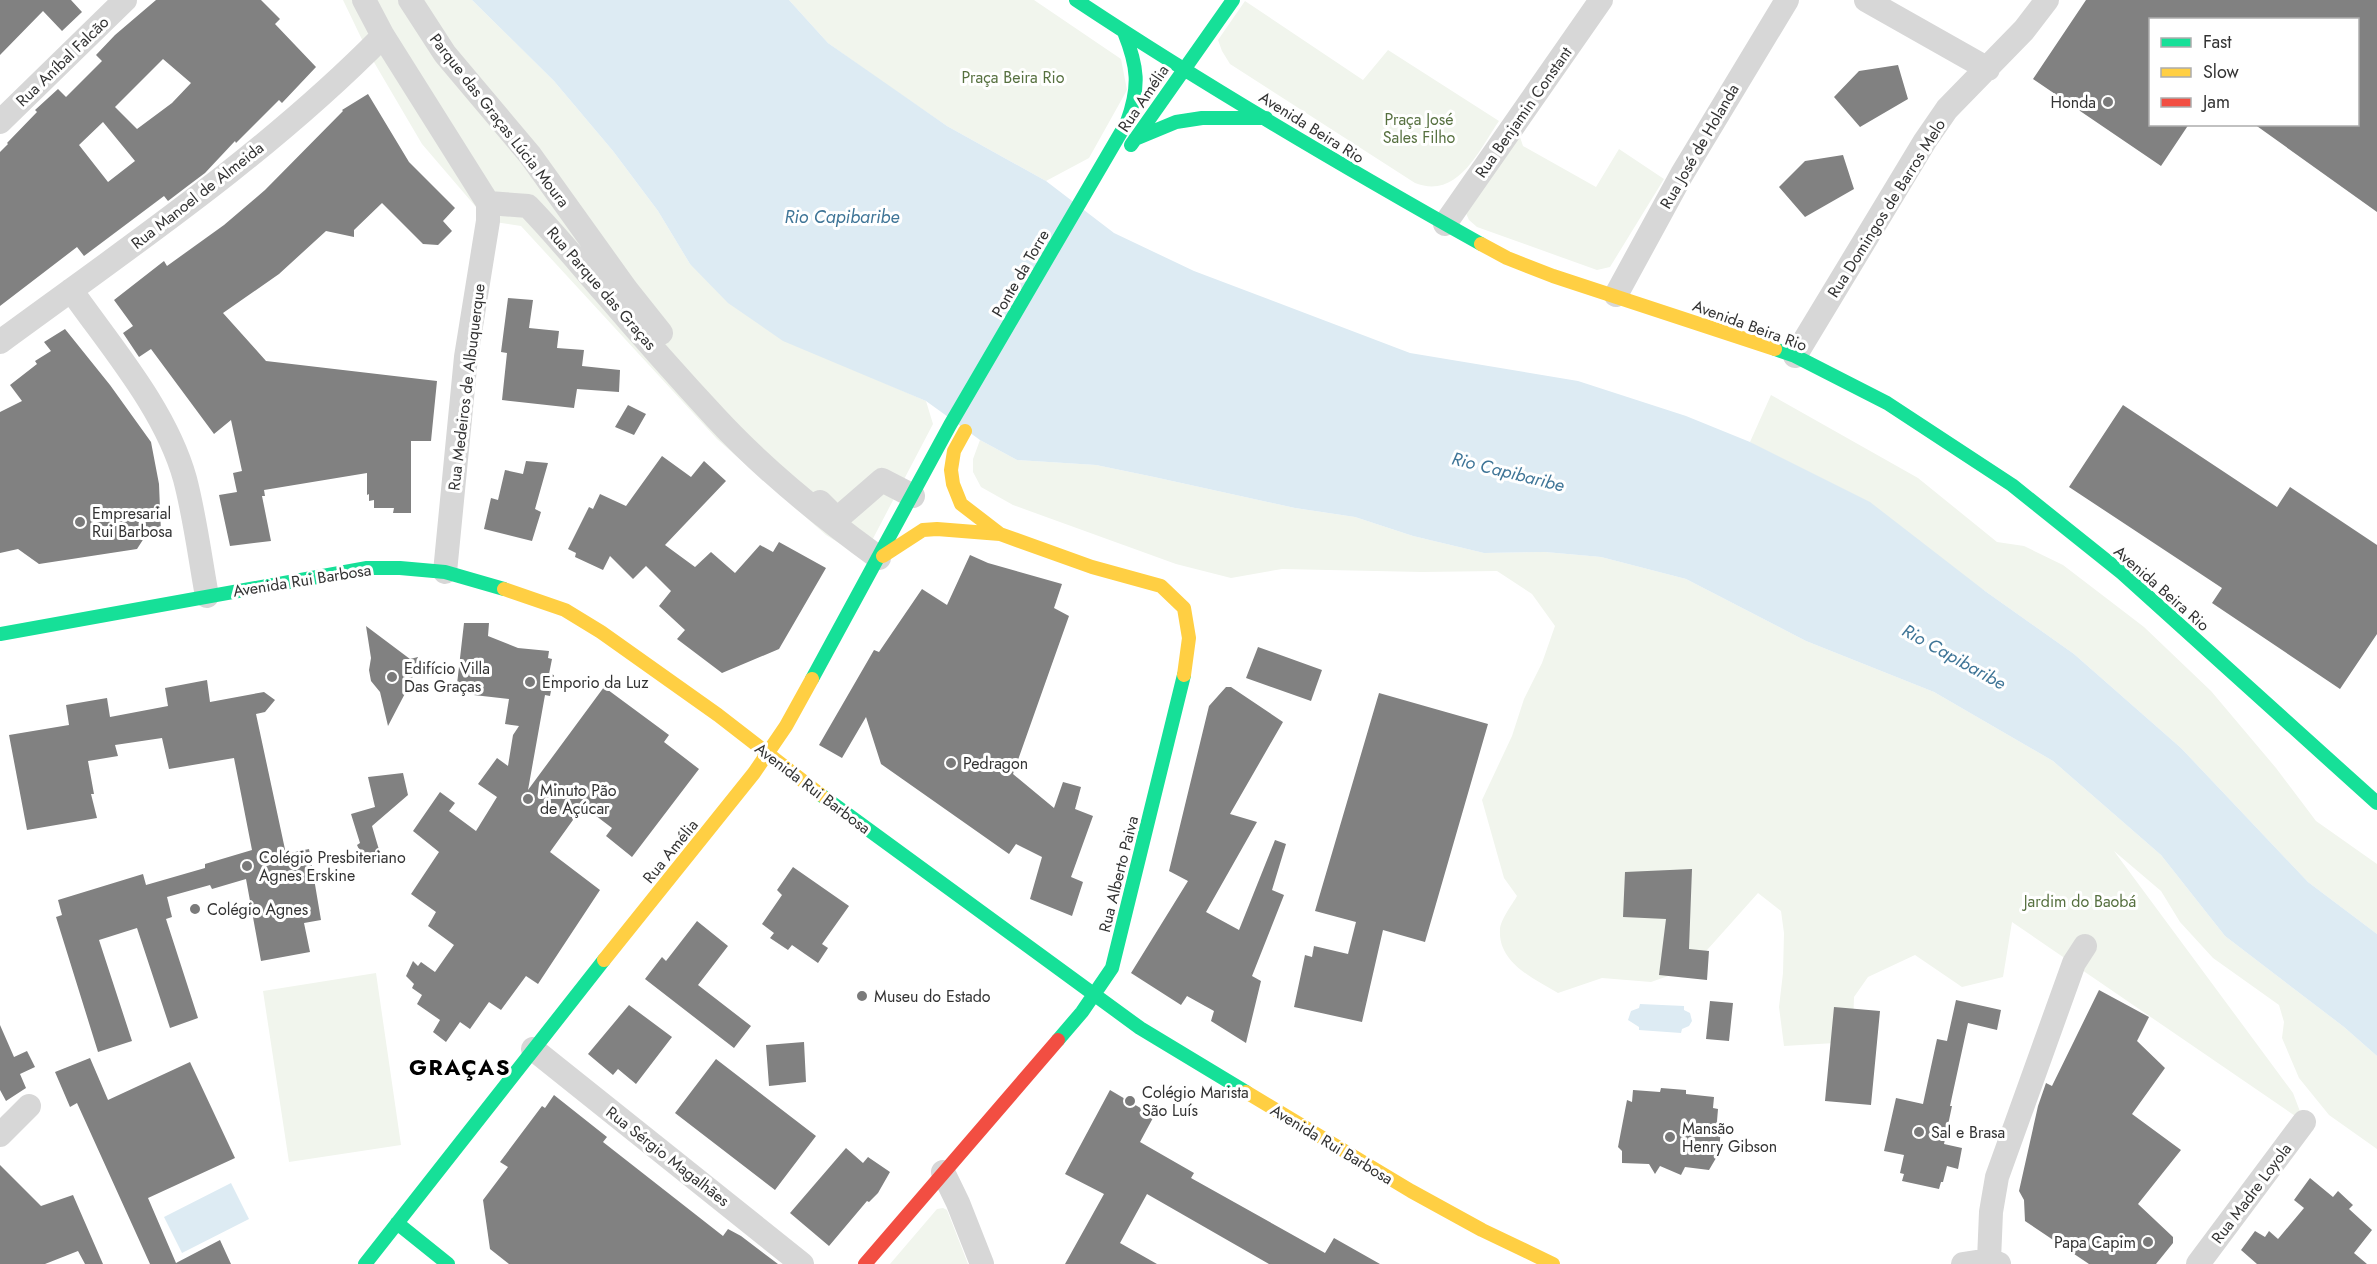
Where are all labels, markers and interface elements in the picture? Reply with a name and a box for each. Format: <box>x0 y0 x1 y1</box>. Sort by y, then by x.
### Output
street label: Rua Aníbal Falcão <box>11 11 114 112</box>
legend <box>2149 18 2359 126</box>
street label: Parque das Graças Lúcia Moura <box>424 28 575 212</box>
text: Fast <box>2203 29 2232 55</box>
street label: Rua Benjamin Constant <box>1469 42 1577 182</box>
text: Slow <box>2203 59 2240 85</box>
street label: Rua Amélia <box>1112 60 1174 136</box>
park label: Praça Beira Rio <box>962 66 1065 89</box>
street label: Rua José de Holanda <box>1654 80 1745 213</box>
street label: Avenida Beira Rio <box>1255 86 1369 169</box>
text: Jam <box>2201 89 2230 115</box>
place label: Honda <box>2051 91 2096 114</box>
marker: Honda <box>2101 95 2115 109</box>
park label: Praça José Sales Filho <box>1383 108 1456 149</box>
street label: Rua Domingos de Barros Melo <box>1822 114 1951 302</box>
street label: Rua Manoel de Almeida <box>126 136 268 254</box>
water label: Rio Capibaribe <box>784 204 900 230</box>
street label: Rua Parque das Graças <box>541 222 662 355</box>
street label: Ponte da Torre <box>986 225 1055 321</box>
street label: Rua Medeiros de Albuquerque <box>442 282 491 492</box>
street label: Avenida Beira Rio <box>1689 294 1810 357</box>
water label: Rio Capibaribe <box>1449 445 1567 499</box>
place label: Empresarial Rui Barbosa <box>92 502 172 543</box>
marker: Empresarial Rui Barbosa <box>73 515 87 529</box>
street label: Avenida Beira Rio <box>2109 540 2215 637</box>
street label: Avenida Rui Barbosa <box>231 558 373 603</box>
water label: Rio Capibaribe <box>1897 618 2011 696</box>
place label: Edifício Villa Das Graças <box>404 657 490 698</box>
marker: Edifício Villa Das Graças <box>385 670 399 684</box>
place label: Emporio da Luz <box>542 671 649 694</box>
marker: Emporio da Luz <box>523 675 537 689</box>
street label: Avenida Rui Barbosa <box>750 737 875 840</box>
place label: Pedragon <box>963 752 1028 775</box>
marker: Pedragon <box>944 756 958 770</box>
place label: Minuto Pão de Açúcar <box>540 779 617 820</box>
marker: Minuto Pão de Açúcar <box>521 792 535 806</box>
street label: Rua Amélia <box>637 814 703 888</box>
street label: Rua Alberto Paiva <box>1093 814 1144 935</box>
place label: Colégio Presbiteriano Agnes Erskine <box>259 846 406 887</box>
marker: Colégio Presbiteriano Agnes Erskine <box>240 859 254 873</box>
park label: Jardim do Baobá <box>2022 890 2136 913</box>
place label: Colégio Agnes <box>207 898 308 921</box>
marker: Colégio Agnes <box>188 902 202 916</box>
place label: Museu do Estado <box>874 985 991 1008</box>
marker: Museu do Estado <box>855 989 869 1003</box>
district label: GRAÇAS <box>409 1051 511 1083</box>
place label: Colégio Marista São Luís <box>1142 1081 1249 1122</box>
marker: Colégio Marista São Luís <box>1123 1094 1137 1108</box>
street label: Avenida Rui Barbosa <box>1266 1099 1397 1190</box>
street label: Rua Sérgio Magalhães <box>601 1101 734 1212</box>
place label: Mansão Henry Gibson <box>1682 1117 1777 1158</box>
place label: Sal e Brasa <box>1931 1121 2005 1144</box>
marker: Sal e Brasa <box>1912 1125 1926 1139</box>
marker: Mansão Henry Gibson <box>1663 1130 1677 1144</box>
street label: Rua Madre Loyola <box>2206 1138 2297 1248</box>
place label: Papa Capim <box>2054 1231 2136 1254</box>
marker: Papa Capim <box>2141 1235 2155 1249</box>

